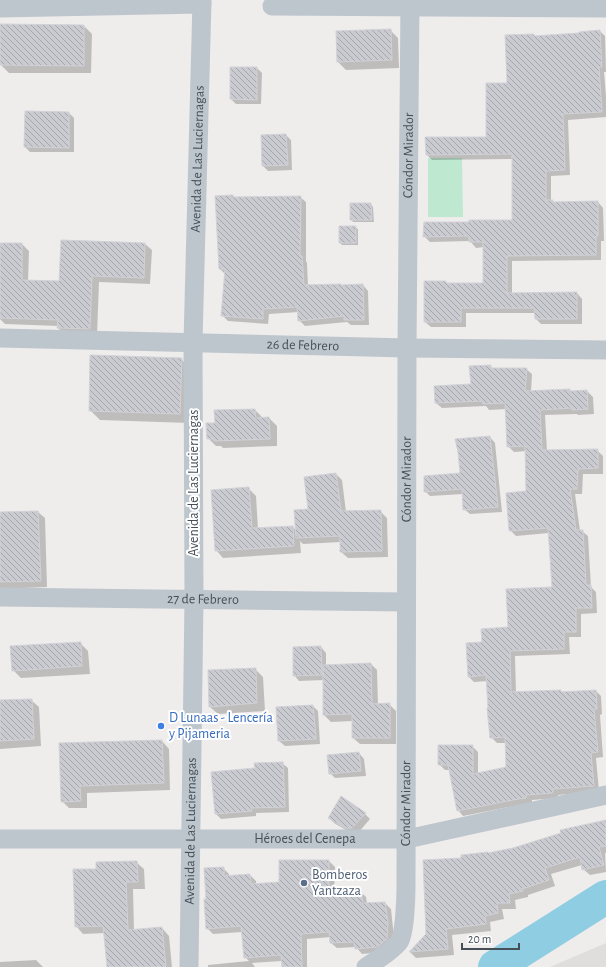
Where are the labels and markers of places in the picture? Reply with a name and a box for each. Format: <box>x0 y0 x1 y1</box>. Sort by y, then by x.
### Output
place label: D Lunaas - Lencería y Pijameria <box>168 711 273 741</box>
marker: D Lunaas - Lencería y Pijameria <box>156 721 166 731</box>
place label: Bomberos Yantzaza <box>312 868 368 898</box>
marker: Bomberos Yantzaza <box>299 878 309 888</box>

